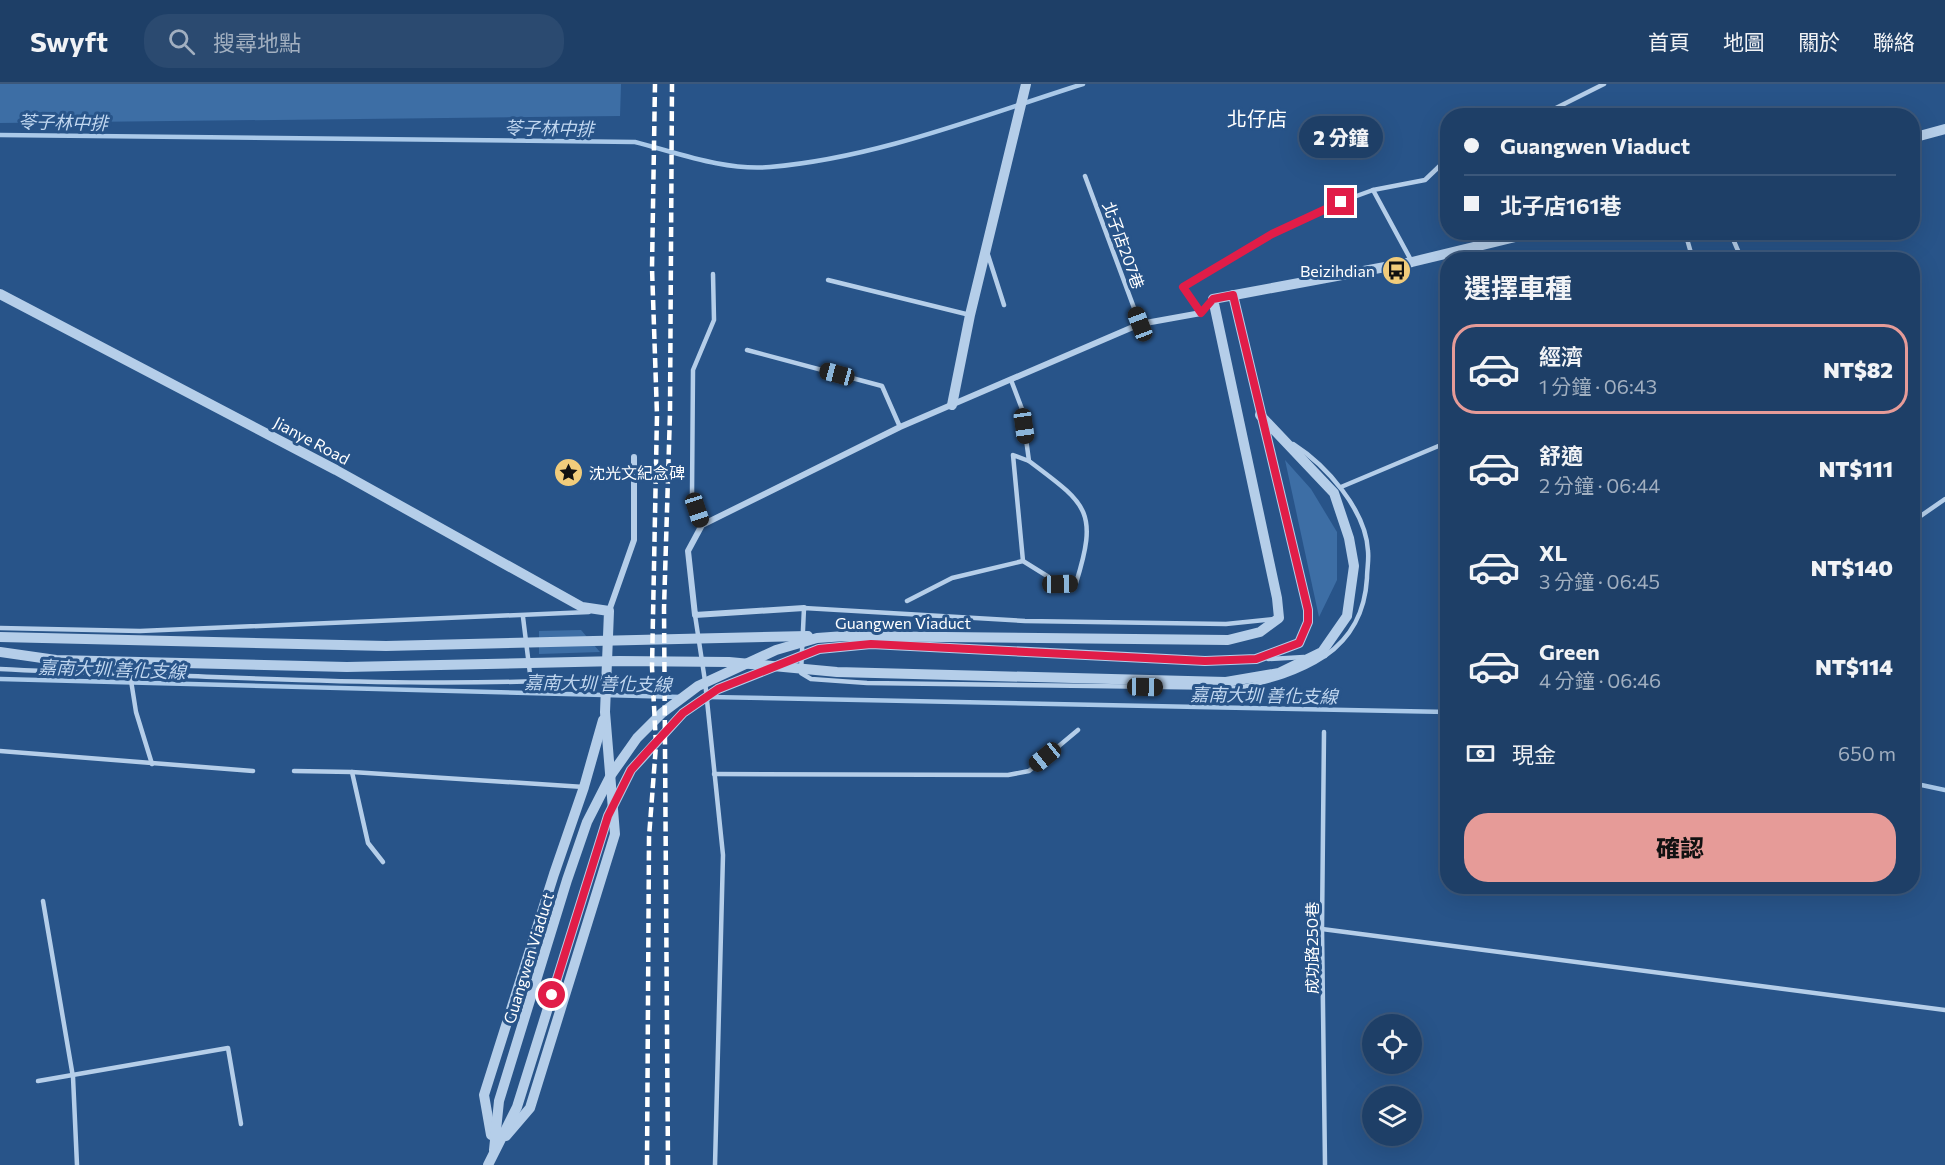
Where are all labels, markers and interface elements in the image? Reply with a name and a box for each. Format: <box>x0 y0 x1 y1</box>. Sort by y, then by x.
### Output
search box <box>144 14 564 68</box>
text: Swyft <box>30 24 108 58</box>
icon: search <box>165 25 198 58</box>
text: 搜尋地點 <box>213 29 301 56</box>
text: 首頁 <box>1648 29 1690 54</box>
text: 地圖 <box>1723 29 1765 54</box>
text: 關於 <box>1798 29 1840 54</box>
text: 聯絡 <box>1873 29 1915 54</box>
district label: 北仔店 <box>1227 106 1287 130</box>
water label: 苓子林中排 <box>18 110 110 134</box>
callout: 2 分鐘 <box>1299 115 1383 157</box>
water label: 苓子林中排 <box>504 116 596 140</box>
text: 2 分鐘 <box>1313 125 1369 149</box>
text: Guangwen Viaduct <box>1500 132 1690 159</box>
route end <box>1327 188 1354 215</box>
text: 北子店161巷 <box>1500 192 1621 219</box>
street label: 北子店207巷 <box>1099 199 1149 291</box>
bus stop icon: Beizihdian <box>1380 254 1412 286</box>
place label: Beizihdian <box>1300 261 1375 280</box>
text: 選擇車種 <box>1464 271 1572 304</box>
car <box>1125 304 1155 344</box>
icon: car <box>1467 342 1521 396</box>
text: 經濟 <box>1539 343 1583 370</box>
text: NT$82 <box>1823 356 1893 383</box>
car <box>817 361 857 387</box>
text: 1 分鐘 · 06:43 <box>1539 374 1657 398</box>
car <box>1013 407 1035 445</box>
street label: Jianye Road <box>271 412 353 468</box>
icon: car <box>1467 441 1521 495</box>
text: 舒適 <box>1539 442 1583 469</box>
text: NT$111 <box>1819 455 1893 482</box>
place icon: 沈光文紀念碑 <box>552 456 584 488</box>
place label: 沈光文紀念碑 <box>589 463 685 482</box>
text: 2 分鐘 · 06:44 <box>1539 473 1660 497</box>
car <box>683 490 711 530</box>
text: XL <box>1539 539 1567 566</box>
icon: car <box>1467 540 1521 594</box>
text: NT$140 <box>1811 554 1893 581</box>
text: 3 分鐘 · 06:45 <box>1539 569 1660 593</box>
car <box>1042 575 1078 593</box>
street label: Guangwen Viaduct <box>835 613 972 632</box>
text: Green <box>1539 638 1600 665</box>
icon: car <box>1467 639 1521 693</box>
text: NT$114 <box>1815 653 1893 680</box>
water label: 嘉南大圳 善化支線 <box>38 655 188 683</box>
text: 4 分鐘 · 06:46 <box>1539 668 1661 692</box>
water label: 嘉南大圳 善化支線 <box>524 671 674 695</box>
car <box>1127 678 1163 696</box>
water label: 嘉南大圳 善化支線 <box>1190 683 1340 707</box>
icon: cash <box>1464 737 1497 770</box>
car <box>1025 739 1065 775</box>
text: 現金 <box>1512 741 1556 768</box>
text: 650 m <box>1838 741 1896 765</box>
button: 確認 <box>1464 813 1896 882</box>
street label: Guangwen Viaduct <box>499 890 557 1026</box>
street label: 成功路250巷 <box>1302 902 1321 994</box>
route start <box>538 981 565 1008</box>
map controls <box>1362 1014 1422 1146</box>
button: locate <box>1362 1014 1422 1074</box>
button: layers <box>1362 1086 1422 1146</box>

